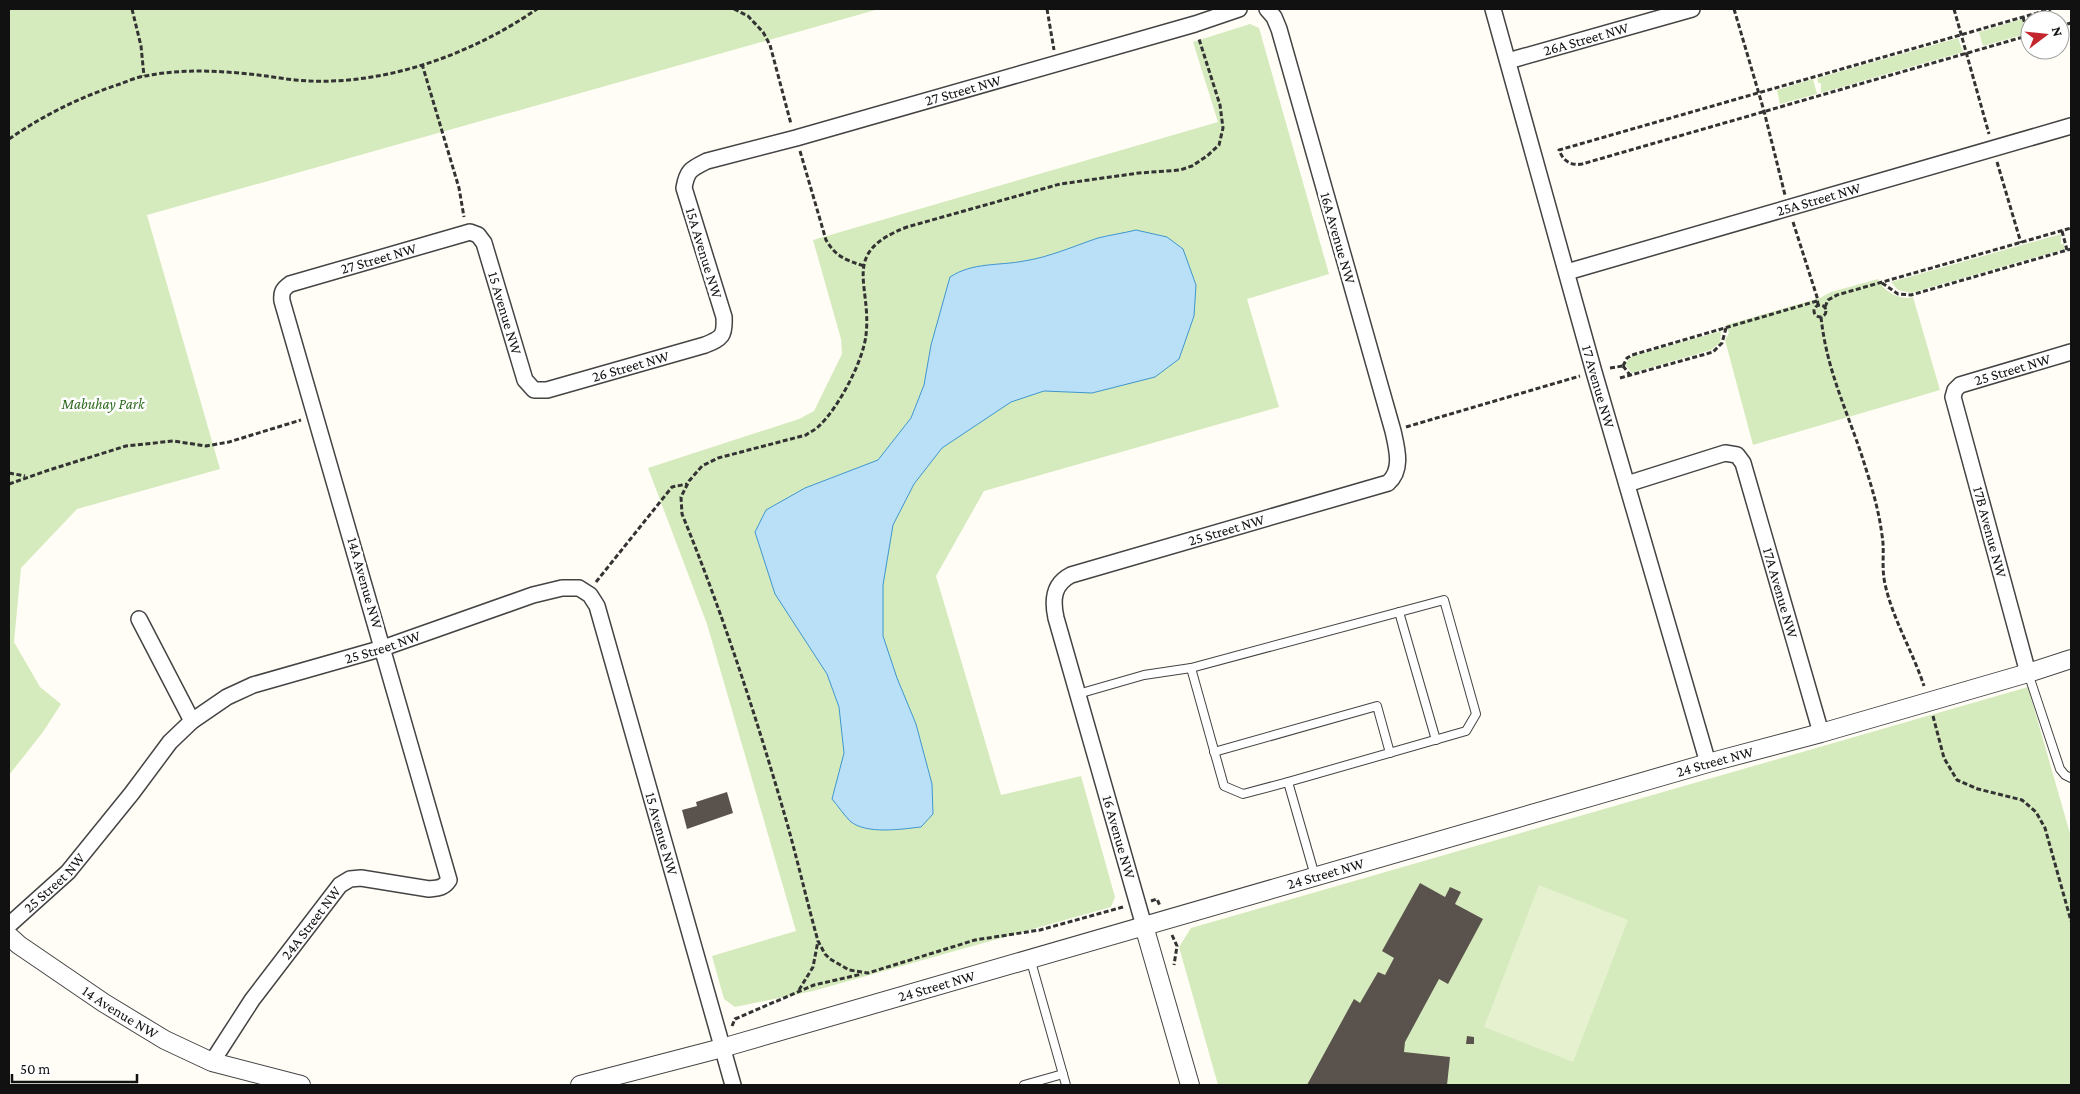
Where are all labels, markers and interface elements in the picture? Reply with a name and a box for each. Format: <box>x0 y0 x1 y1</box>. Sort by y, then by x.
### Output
north arrow <box>2020 10 2070 60</box>
street label: 26A Street NW <box>1542 19 1630 59</box>
text: N <box>2048 25 2067 39</box>
street label: 27 Street NW <box>923 72 1003 109</box>
street label: 25A Street NW <box>1775 179 1863 219</box>
street label: 16A Avenue NW <box>1317 190 1359 286</box>
street label: 15A Avenue NW <box>683 206 725 300</box>
street label: 27 Street NW <box>339 240 419 277</box>
street label: 15 Avenue NW <box>485 270 525 357</box>
street label: 17 Avenue NW <box>1579 343 1618 430</box>
street label: 26 Street NW <box>590 348 671 385</box>
street label: 25 Street NW <box>1972 350 2053 388</box>
park label: Mabuhay Park <box>60 396 146 413</box>
street label: 17B Avenue NW <box>1970 485 2010 579</box>
street label: 25 Street NW <box>1186 511 1267 549</box>
street label: 14A Avenue NW <box>344 535 386 631</box>
street label: 17A Avenue NW <box>1760 546 1801 640</box>
street label: 25 Street NW <box>343 627 423 667</box>
street label: 24 Street NW <box>1674 743 1755 780</box>
street label: 15 Avenue NW <box>642 790 681 877</box>
street label: 16 Avenue NW <box>1099 793 1139 881</box>
street label: 25 Street NW <box>21 850 88 916</box>
street label: 24 Street NW <box>1285 855 1366 892</box>
street label: 24A Street NW <box>278 883 344 963</box>
street label: 24 Street NW <box>896 967 977 1005</box>
street label: 14 Avenue NW <box>79 983 161 1042</box>
scale bar <box>12 1052 138 1084</box>
text: 50 m <box>20 1061 50 1077</box>

